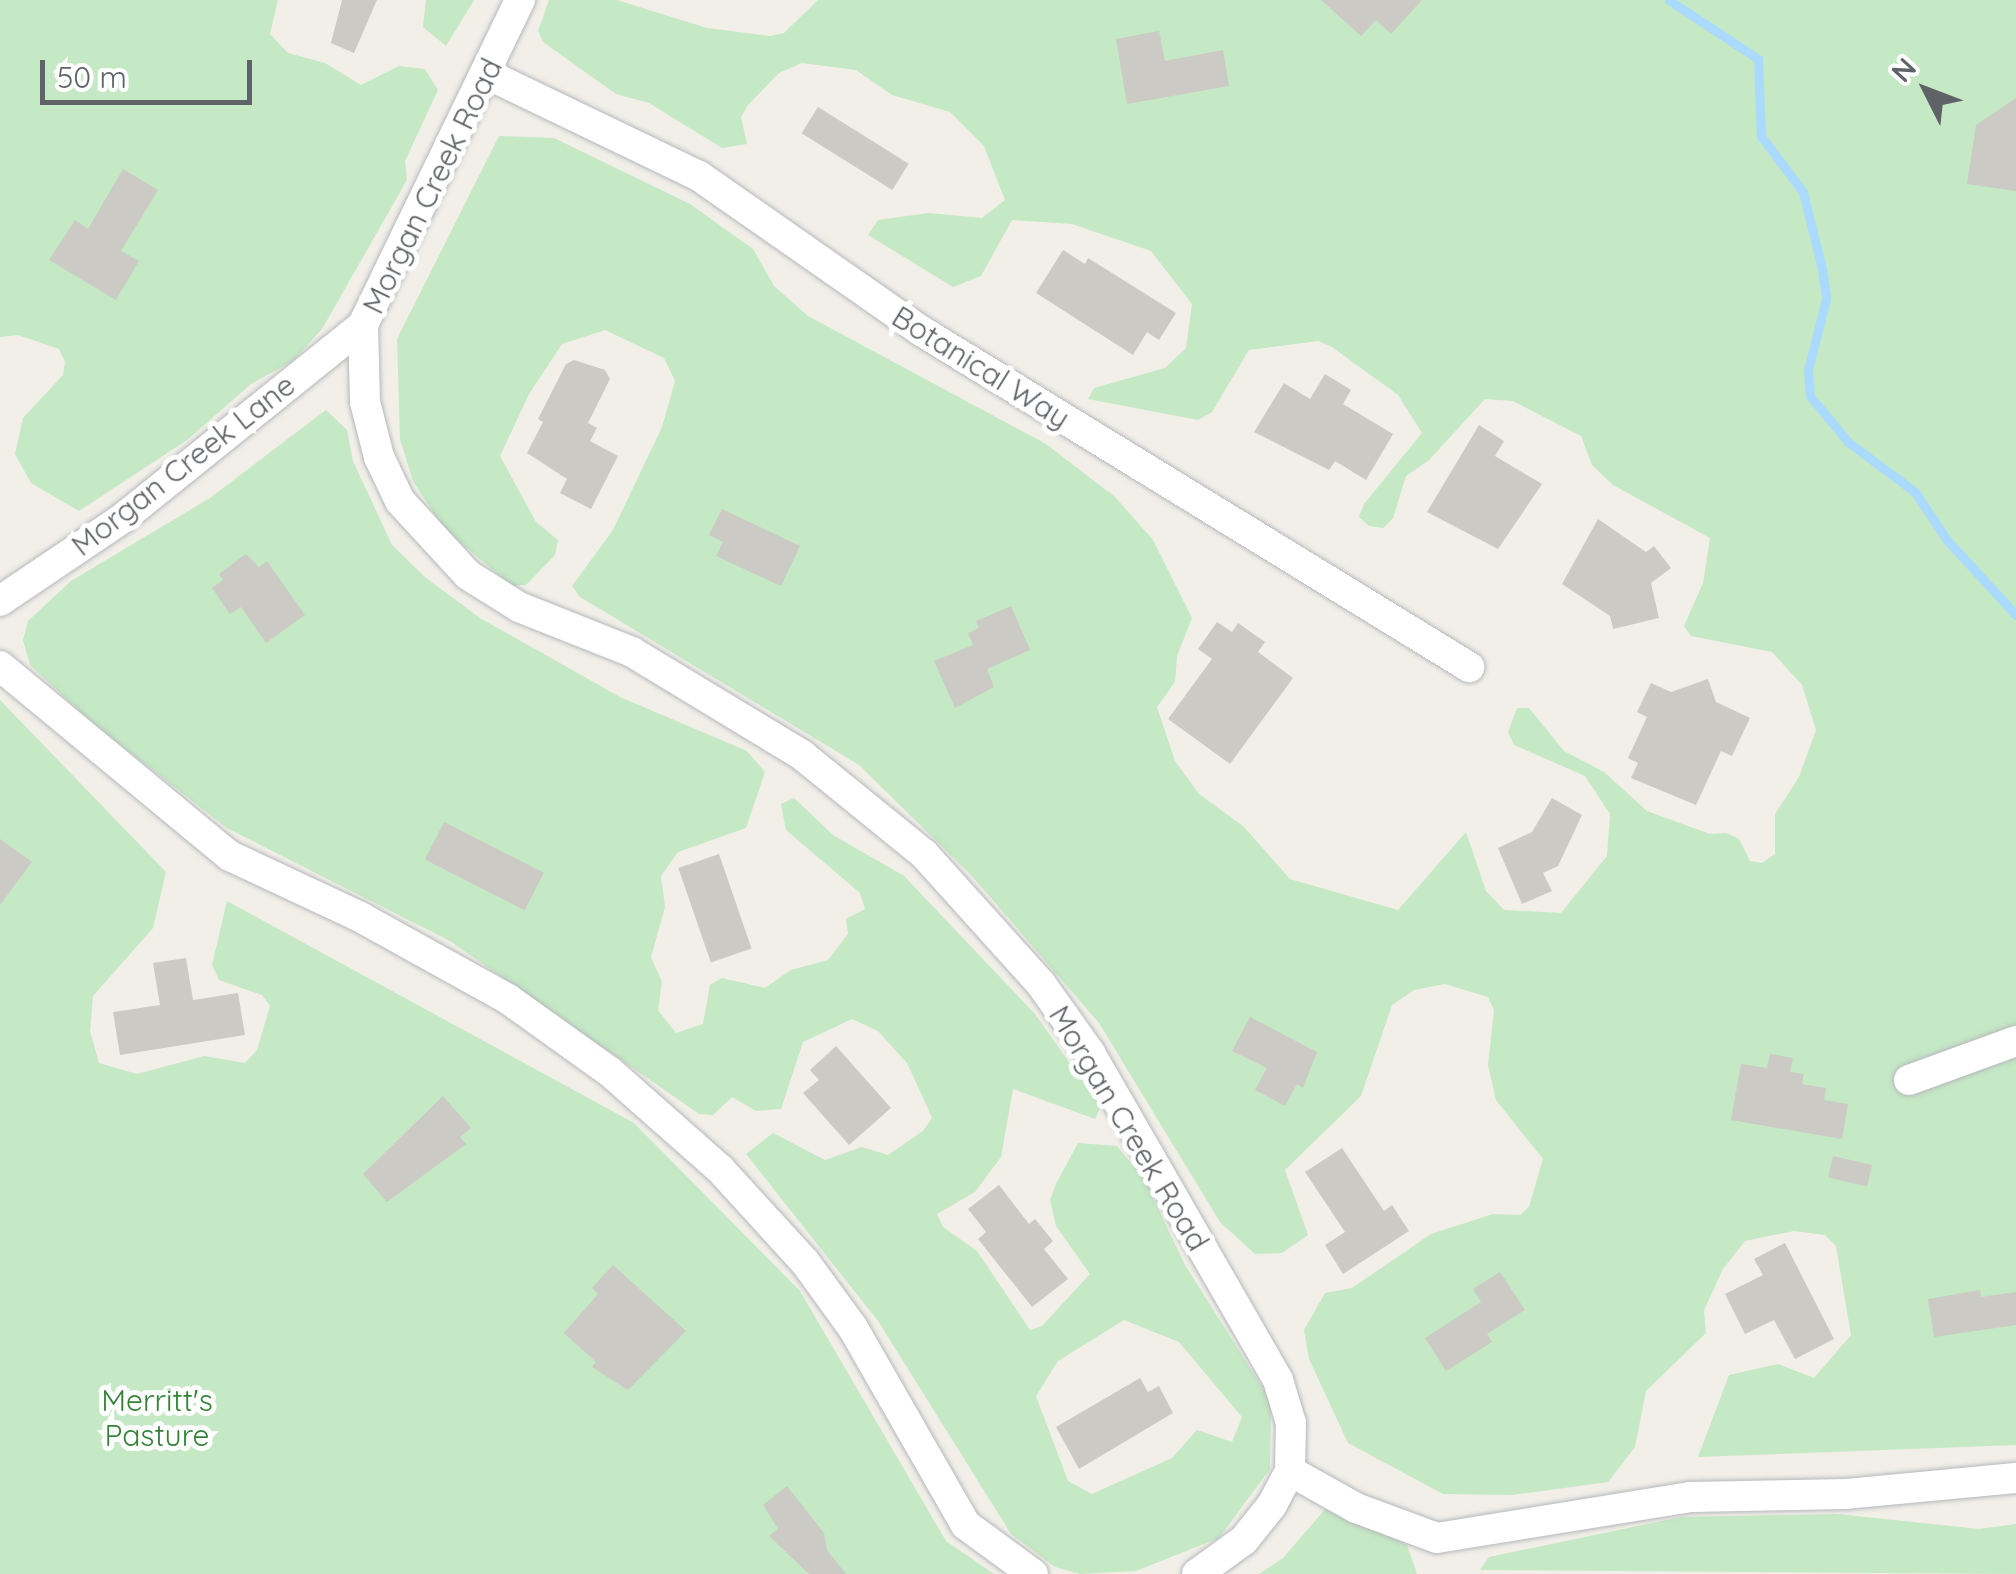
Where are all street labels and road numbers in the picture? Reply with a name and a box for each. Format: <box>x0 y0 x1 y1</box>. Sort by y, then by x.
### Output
street label: Morgan Creek Road <box>355 53 509 319</box>
street label: Botanical Way <box>886 298 1076 436</box>
street label: Morgan Creek Lane <box>64 367 302 563</box>
street label: Morgan Creek Road <box>1042 999 1216 1257</box>

